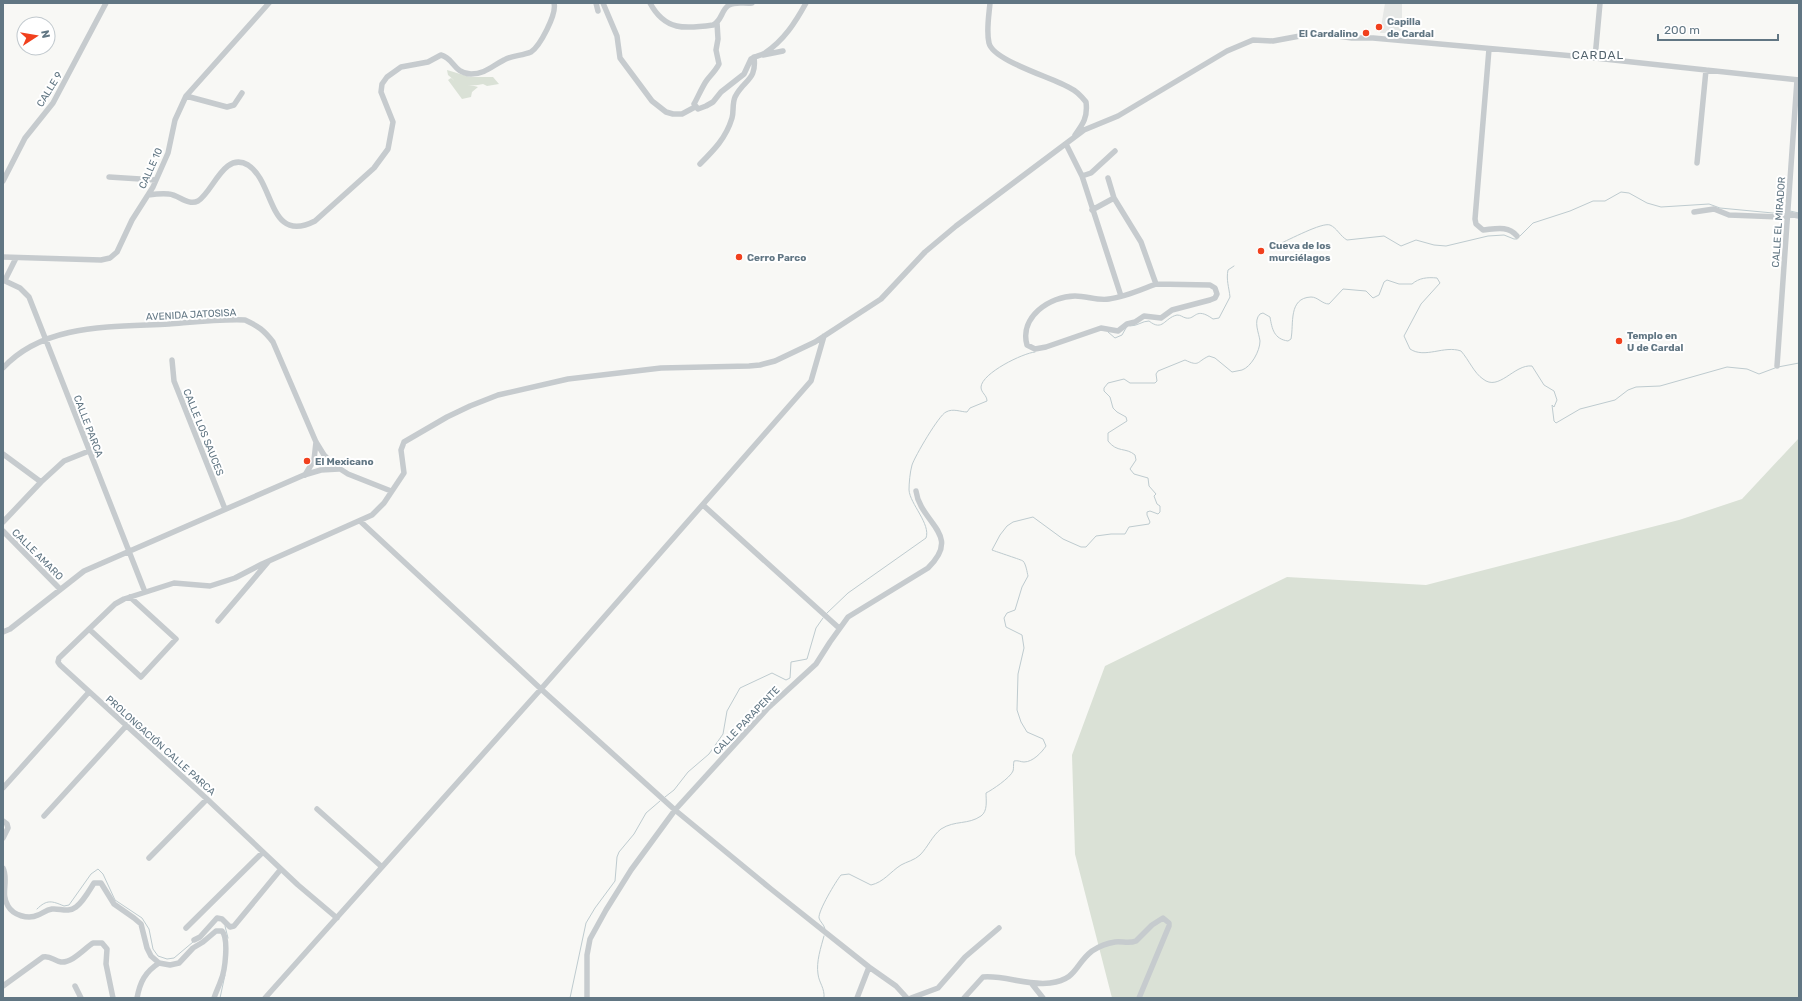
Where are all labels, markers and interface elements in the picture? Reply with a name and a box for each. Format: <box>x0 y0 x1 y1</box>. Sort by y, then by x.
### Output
north arrow <box>16 16 56 56</box>
place label: Capilla de Cardal <box>1387 16 1434 40</box>
scale bar <box>1658 16 1778 42</box>
marker: Capilla de Cardal <box>1374 22 1384 32</box>
text: 200 m <box>1664 23 1700 37</box>
place label: El Cardalino <box>1299 28 1358 40</box>
marker: El Cardalino <box>1361 28 1371 38</box>
text: N <box>38 29 52 39</box>
district label: CARDAL <box>1572 48 1624 62</box>
street label: CALLE 9 <box>34 70 65 109</box>
street label: CALLE 10 <box>137 146 165 191</box>
street label: CALLE EL MIRADOR <box>1770 176 1788 268</box>
place label: Cueva de los murciélagos <box>1269 240 1331 264</box>
marker: Cueva de los murciélagos <box>1256 246 1266 256</box>
marker: Cerro Parco <box>734 252 744 262</box>
place label: Cerro Parco <box>747 252 806 264</box>
street label: AVENIDA JATOSISA <box>146 307 237 323</box>
place label: Templo en U de Cardal <box>1627 330 1683 354</box>
marker: Templo en U de Cardal <box>1614 336 1624 346</box>
street label: CALLE LOS SAUCES <box>180 387 226 478</box>
street label: CALLE PARCA <box>71 394 106 459</box>
marker: El Mexicano <box>302 456 312 466</box>
place label: El Mexicano <box>315 456 374 468</box>
street label: CALLE AMARO <box>9 527 66 583</box>
street label: CALLE PARAPENTE <box>711 684 782 757</box>
street label: PROLONGACIÓN CALLE PARCA <box>103 693 218 798</box>

